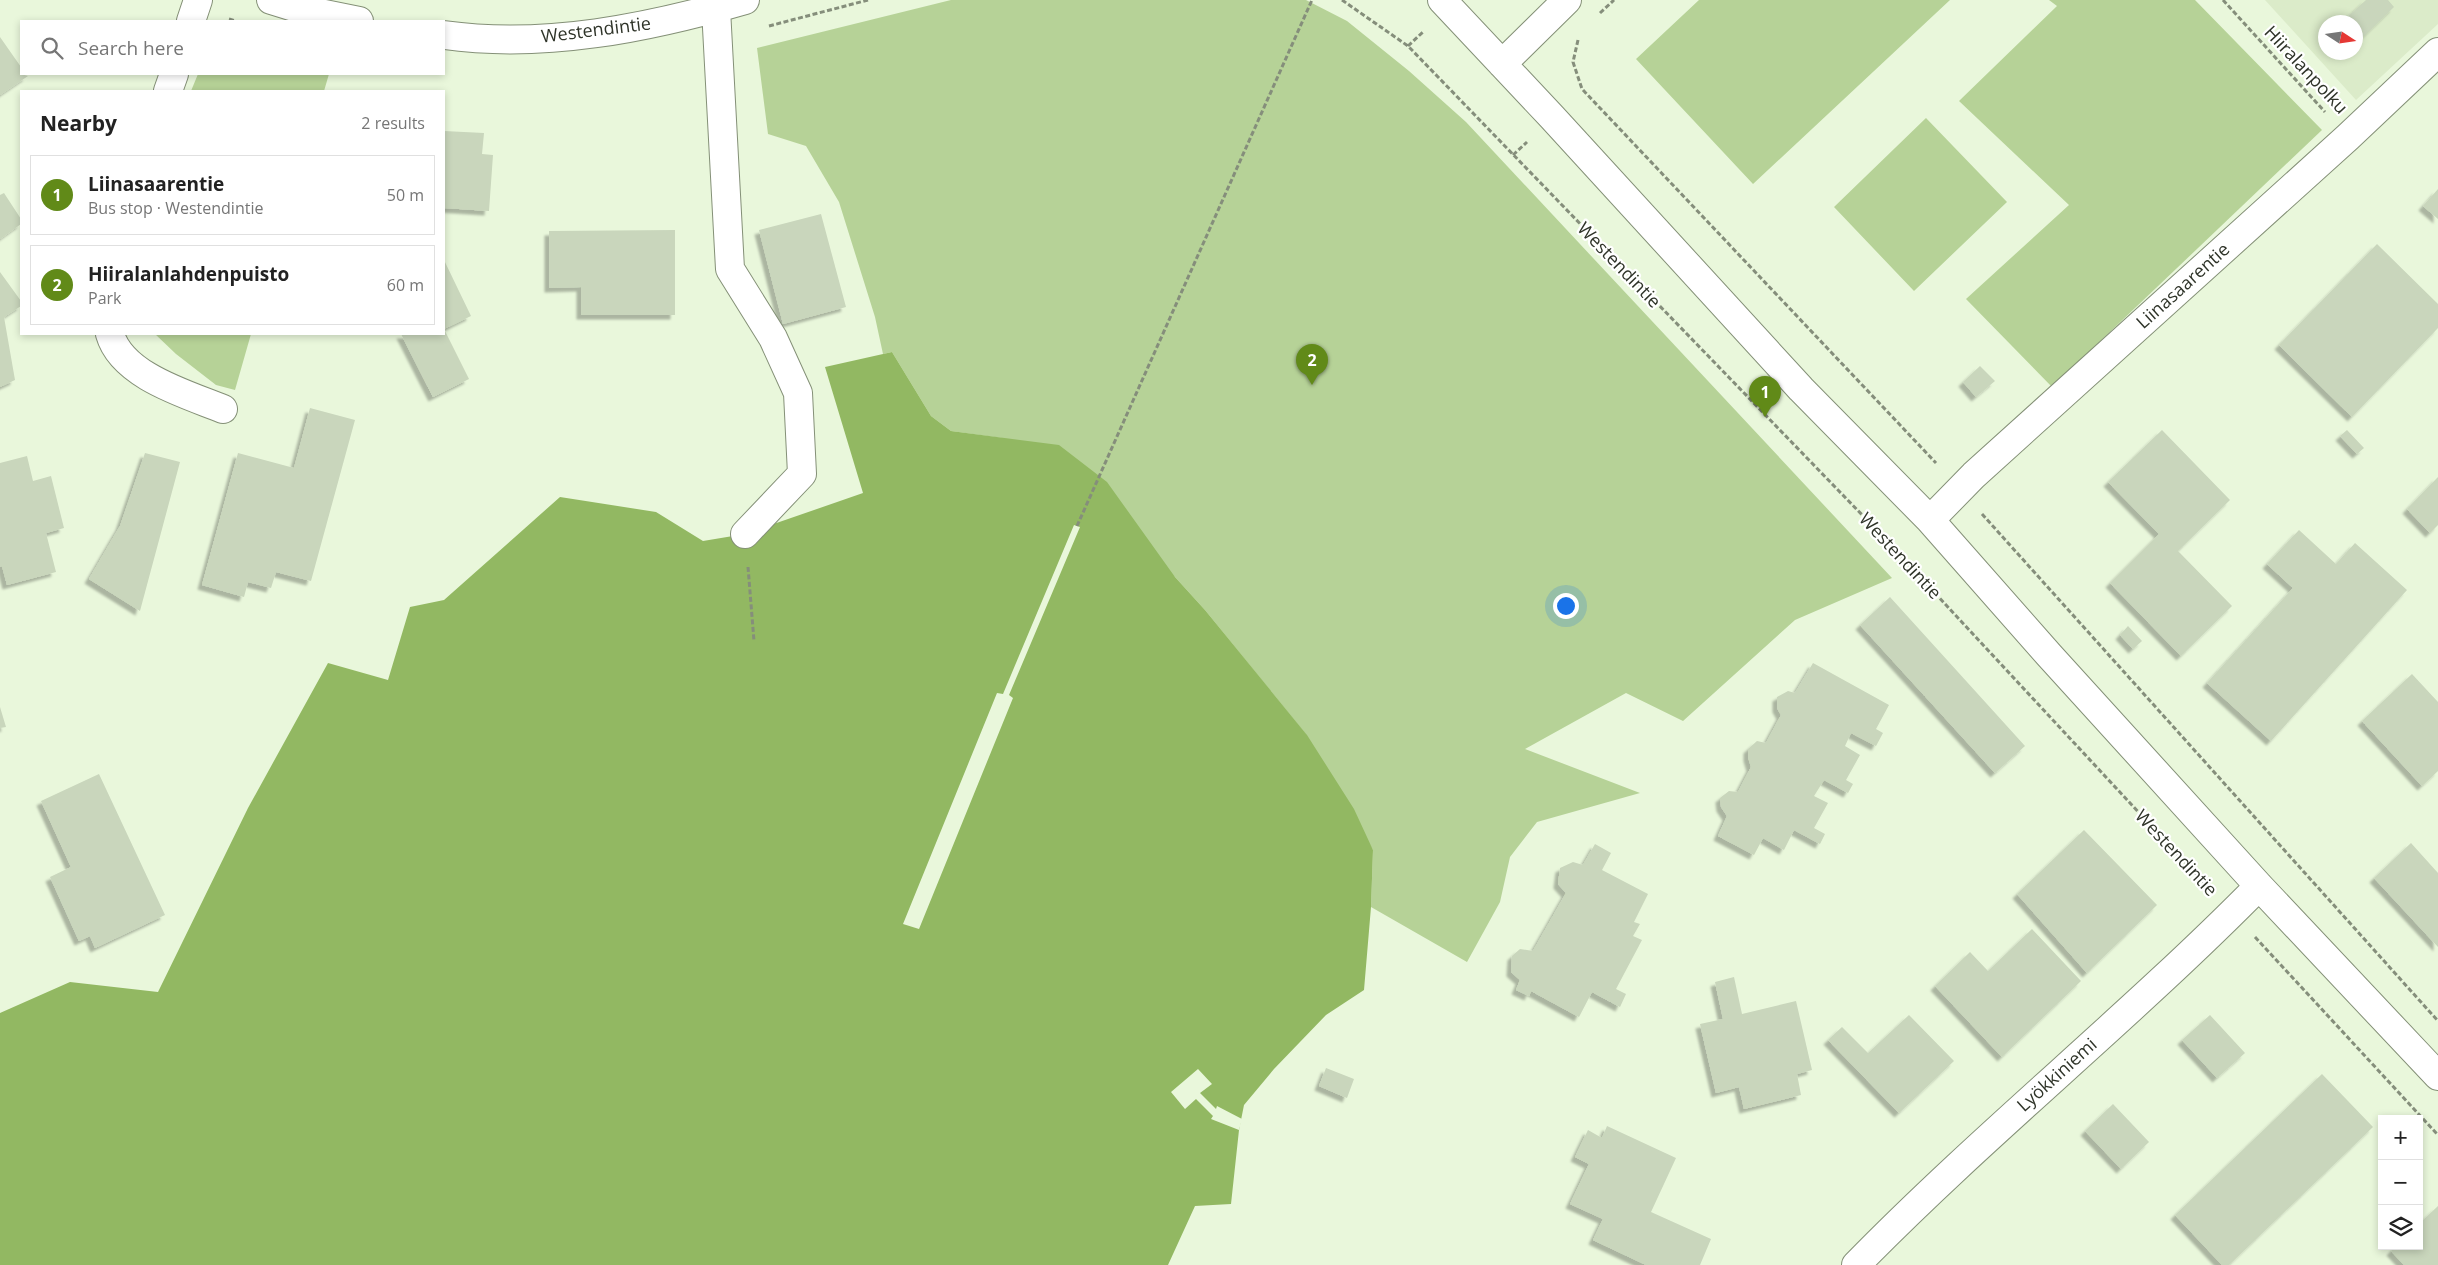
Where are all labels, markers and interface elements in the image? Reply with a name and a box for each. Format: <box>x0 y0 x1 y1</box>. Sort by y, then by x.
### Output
street label: Westendintie <box>540 10 652 48</box>
north arrow <box>2318 15 2363 60</box>
search box <box>20 20 445 75</box>
street label: Hiiralanpolku <box>2260 20 2354 119</box>
icon: search <box>38 34 66 62</box>
text: Search here <box>78 35 184 61</box>
text: Nearby <box>40 109 117 137</box>
text: 2 results <box>361 112 425 134</box>
text: Liinasaarentie <box>88 171 224 197</box>
text: 1 <box>52 184 62 206</box>
text: 50 m <box>387 184 424 206</box>
text: Bus stop · Westendintie <box>88 197 263 219</box>
street label: Westendintie <box>1573 216 1667 312</box>
street label: Liinasaarentie <box>2131 237 2234 334</box>
text: Hiiralanlahdenpuisto <box>88 261 289 287</box>
text: 2 <box>52 274 62 296</box>
text: 60 m <box>387 274 424 296</box>
text: Park <box>88 287 121 309</box>
pin: 2 <box>1296 344 1328 385</box>
pin: 1 <box>1749 376 1781 417</box>
street label: Westendintie <box>1854 507 1947 604</box>
your location <box>1553 593 1579 619</box>
street label: Westendintie <box>2130 804 2223 901</box>
street label: Lyökkiniemi <box>2011 1032 2101 1117</box>
map controls <box>2378 1115 2423 1250</box>
button: + <box>2378 1115 2423 1160</box>
button: − <box>2378 1160 2423 1205</box>
button: layers <box>2378 1205 2423 1250</box>

